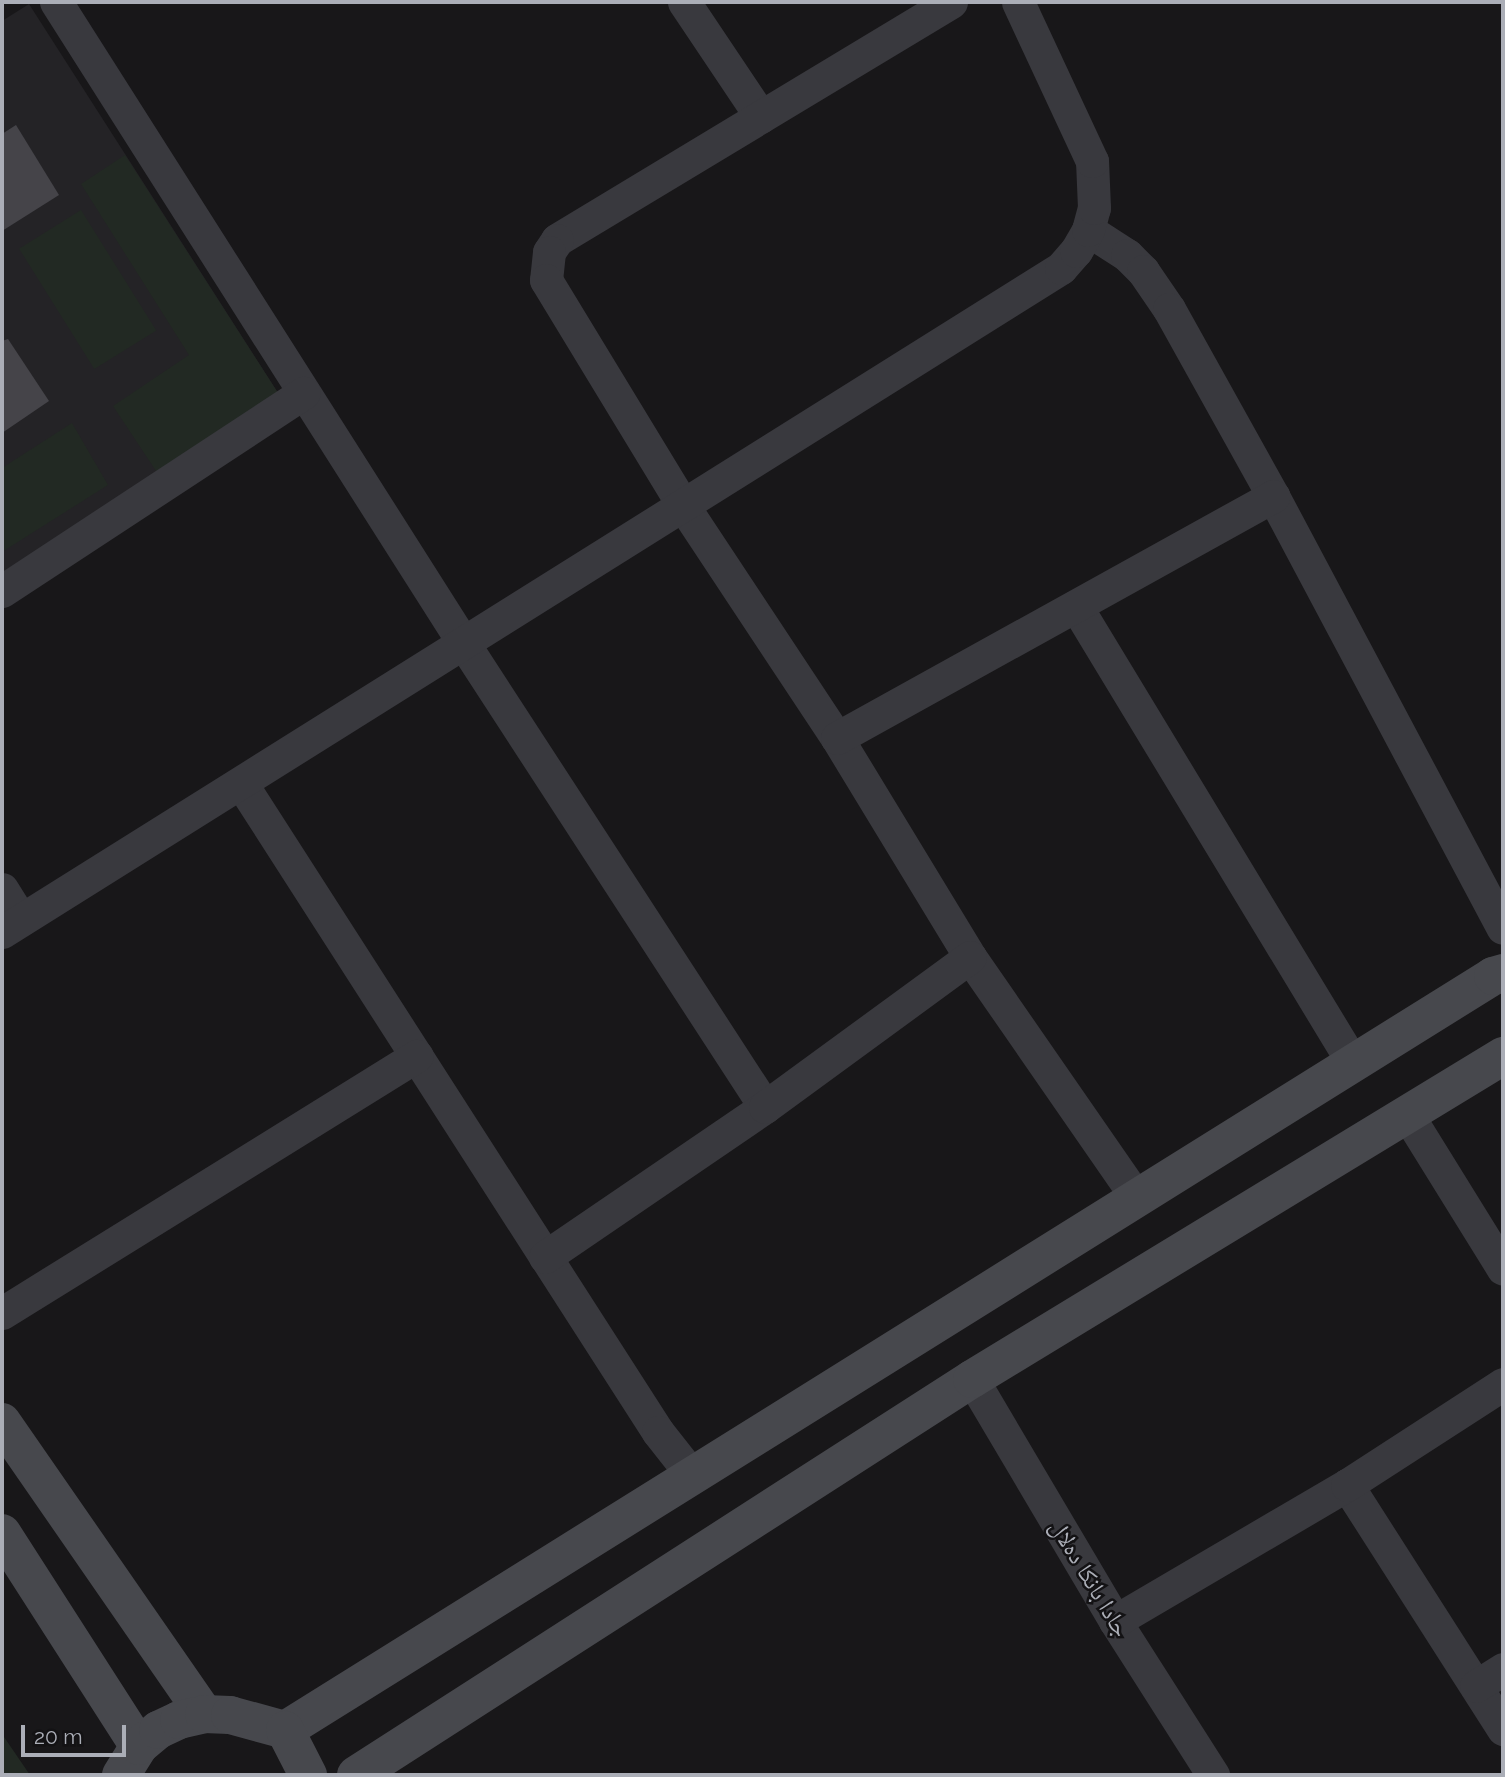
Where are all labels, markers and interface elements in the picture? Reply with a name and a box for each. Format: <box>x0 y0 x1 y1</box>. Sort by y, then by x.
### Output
street label: جادا بانكا ده‌لال <box>1044 1514 1136 1642</box>
scale bar <box>24 1710 130 1754</box>
text: 20 m <box>34 1724 82 1749</box>

